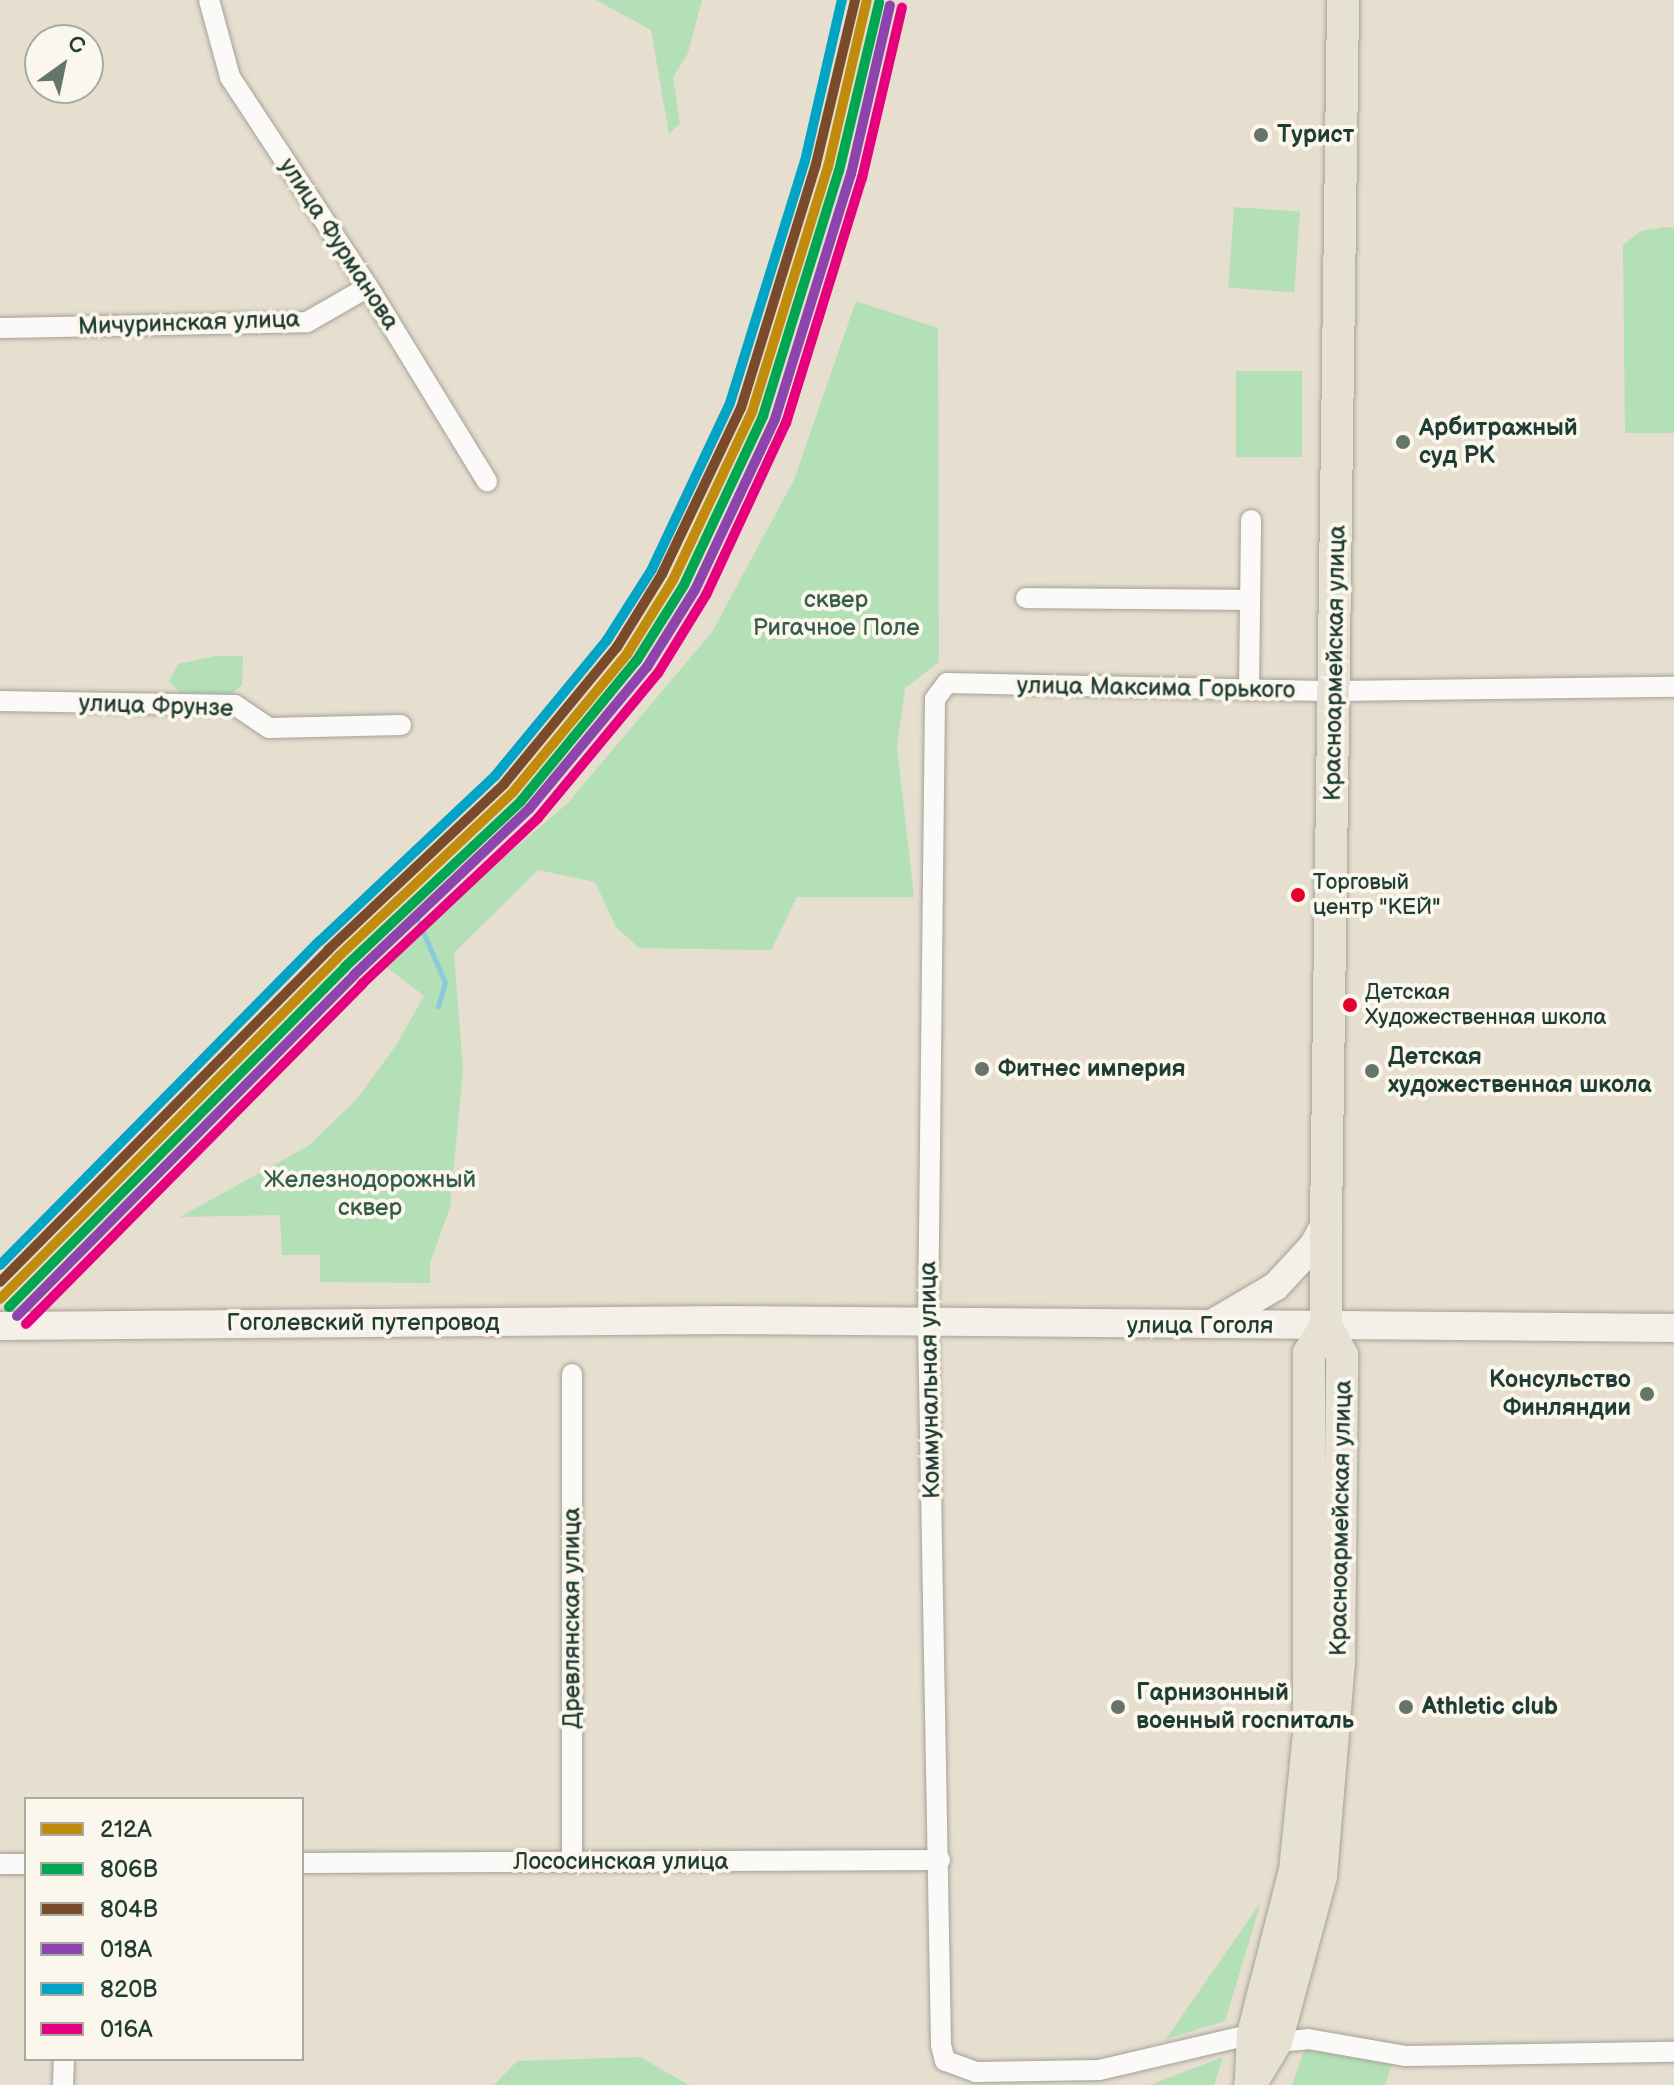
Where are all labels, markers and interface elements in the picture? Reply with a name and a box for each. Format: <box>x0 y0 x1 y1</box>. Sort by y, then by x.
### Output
north arrow <box>24 24 104 104</box>
text: С <box>62 30 90 61</box>
place label: Турист <box>1277 121 1354 149</box>
marker: Турист <box>1252 126 1270 144</box>
street label: улица Фурманова <box>273 153 405 335</box>
street label: Мичуринская улица <box>78 305 300 341</box>
place label: Арбитражный суд РК <box>1419 414 1578 470</box>
marker: Арбитражный суд РК <box>1394 433 1412 451</box>
street label: Красноармейская улица <box>1318 525 1352 801</box>
park label: сквер Ригачное Поле <box>752 586 920 642</box>
street label: улица Максима Горького <box>1016 671 1296 705</box>
street label: улица Фрунзе <box>78 689 234 723</box>
place label: Торговый центр "КЕЙ" <box>1313 869 1440 920</box>
marker: Торговый центр "КЕЙ" <box>1290 887 1306 903</box>
place label: Детская Художественная школа <box>1365 979 1606 1030</box>
marker: Детская Художественная школа <box>1342 997 1358 1013</box>
place label: Детская художественная школа <box>1388 1043 1651 1099</box>
place label: Фитнес империя <box>998 1055 1186 1083</box>
marker: Фитнес империя <box>973 1060 991 1078</box>
marker: Детская художественная школа <box>1363 1062 1381 1080</box>
park label: Железнодорожный сквер <box>264 1166 476 1222</box>
street label: Коммунальная улица <box>914 1261 946 1499</box>
street label: Гоголевский путепровод <box>227 1309 499 1337</box>
street label: улица Гоголя <box>1127 1312 1273 1340</box>
place label: Консульство Финляндии <box>1489 1366 1631 1422</box>
street label: Красноармейская улица <box>1324 1380 1358 1656</box>
marker: Консульство Финляндии <box>1638 1385 1656 1403</box>
street label: Древлянская улица <box>558 1507 586 1729</box>
place label: Гарнизонный военный госпиталь <box>1136 1679 1354 1735</box>
place label: Athletic club <box>1422 1693 1558 1721</box>
marker: Гарнизонный военный госпиталь <box>1107 1696 1129 1718</box>
marker: Athletic club <box>1397 1698 1415 1716</box>
legend <box>24 1797 304 2061</box>
text: 212А <box>100 1815 152 1844</box>
street label: Лососинская улица <box>513 1848 729 1876</box>
text: 806В <box>100 1855 158 1884</box>
text: 804В <box>100 1895 158 1924</box>
text: 018А <box>100 1935 152 1964</box>
text: 820В <box>100 1975 158 2004</box>
text: 016А <box>100 2015 153 2044</box>

